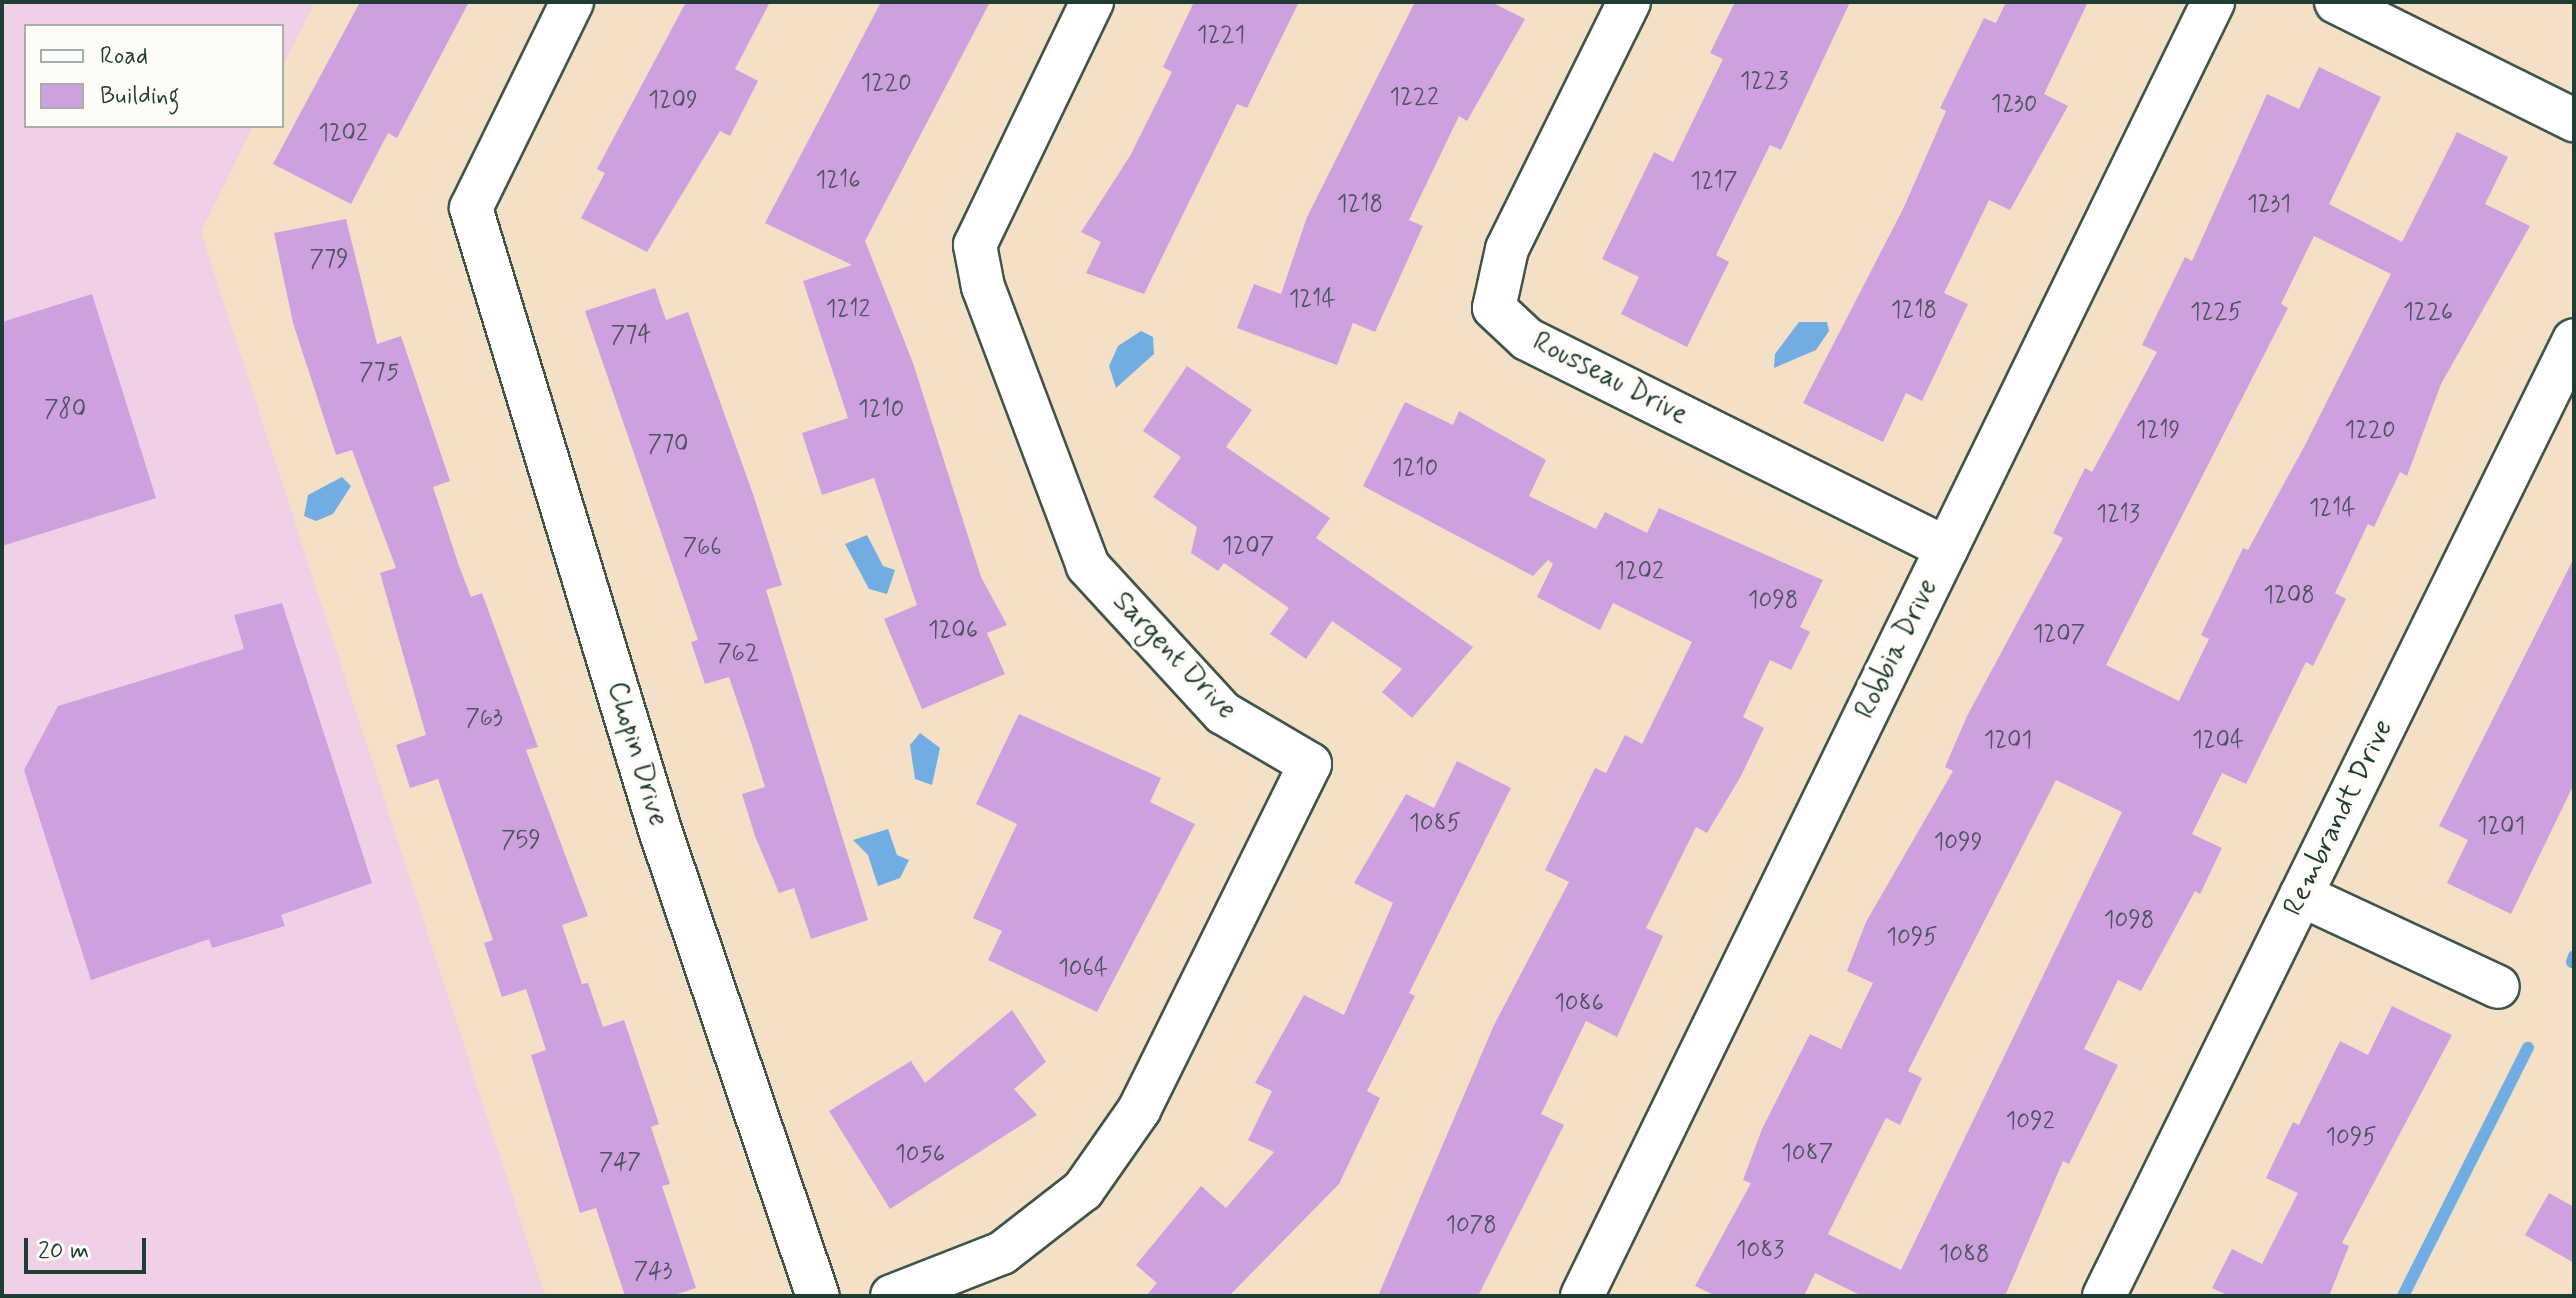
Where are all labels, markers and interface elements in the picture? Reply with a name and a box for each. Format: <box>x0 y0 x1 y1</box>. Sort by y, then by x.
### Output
house number: 1221 <box>1197 22 1245 50</box>
legend <box>24 24 284 128</box>
text: Road <box>100 41 148 72</box>
house number: 1223 <box>1740 68 1788 96</box>
house number: 1220 <box>860 70 912 98</box>
text: Building <box>100 81 180 112</box>
house number: 1222 <box>1389 84 1439 112</box>
house number: 1209 <box>648 87 698 115</box>
house number: 1230 <box>1991 91 2037 119</box>
house number: 1202 <box>318 120 368 148</box>
house number: 1216 <box>815 167 861 195</box>
house number: 1217 <box>1690 168 1738 196</box>
house number: 1218 <box>1337 191 1383 219</box>
house number: 1231 <box>2247 191 2291 219</box>
house number: 779 <box>309 246 349 274</box>
house number: 1214 <box>1289 286 1335 314</box>
house number: 1212 <box>826 296 870 324</box>
house number: 1218 <box>1891 297 1937 325</box>
house number: 1225 <box>2190 299 2242 327</box>
house number: 1226 <box>2403 299 2453 327</box>
house number: 774 <box>611 322 651 350</box>
street label: Rousseau Drive <box>1527 326 1693 432</box>
house number: 775 <box>359 359 399 387</box>
house number: 780 <box>44 396 86 424</box>
house number: 1210 <box>858 396 904 424</box>
house number: 1219 <box>2136 417 2180 445</box>
house number: 1220 <box>2344 417 2396 445</box>
house number: 770 <box>647 431 689 459</box>
house number: 1210 <box>1392 455 1438 483</box>
house number: 1214 <box>2309 495 2355 523</box>
house number: 1213 <box>2096 501 2140 529</box>
house number: 1207 <box>1222 533 1274 561</box>
house number: 766 <box>682 534 722 562</box>
house number: 1202 <box>1614 558 1664 586</box>
street label: Robbia Drive <box>1849 573 1945 725</box>
house number: 1208 <box>2263 582 2315 610</box>
street label: Sargent Drive <box>1106 586 1242 726</box>
house number: 1098 <box>1748 587 1798 615</box>
house number: 1206 <box>928 617 978 645</box>
house number: 1207 <box>2033 621 2085 649</box>
house number: 762 <box>717 640 759 668</box>
street label: Chopin Drive <box>599 679 675 829</box>
house number: 763 <box>465 705 503 733</box>
street label: Rembrandt Drive <box>2277 715 2401 921</box>
house number: 1201 <box>1984 727 2032 755</box>
house number: 1204 <box>2192 727 2244 755</box>
house number: 1085 <box>1409 810 1461 838</box>
house number: 1201 <box>2477 813 2525 841</box>
house number: 759 <box>501 827 541 855</box>
house number: 1099 <box>1934 829 1982 857</box>
house number: 1098 <box>2104 907 2154 935</box>
house number: 1095 <box>1886 924 1938 952</box>
house number: 1064 <box>1058 955 1108 983</box>
house number: 1086 <box>1554 990 1604 1018</box>
house number: 1092 <box>2006 1108 2054 1136</box>
house number: 1095 <box>2325 1124 2377 1152</box>
house number: 1087 <box>1781 1140 1833 1168</box>
house number: 1056 <box>895 1141 945 1169</box>
house number: 747 <box>599 1149 641 1177</box>
house number: 1078 <box>1445 1212 1497 1240</box>
scale bar <box>28 1222 150 1272</box>
text: 20 m <box>38 1236 89 1267</box>
house number: 1083 <box>1736 1237 1784 1265</box>
house number: 1088 <box>1939 1241 1989 1269</box>
house number: 743 <box>634 1258 672 1286</box>

